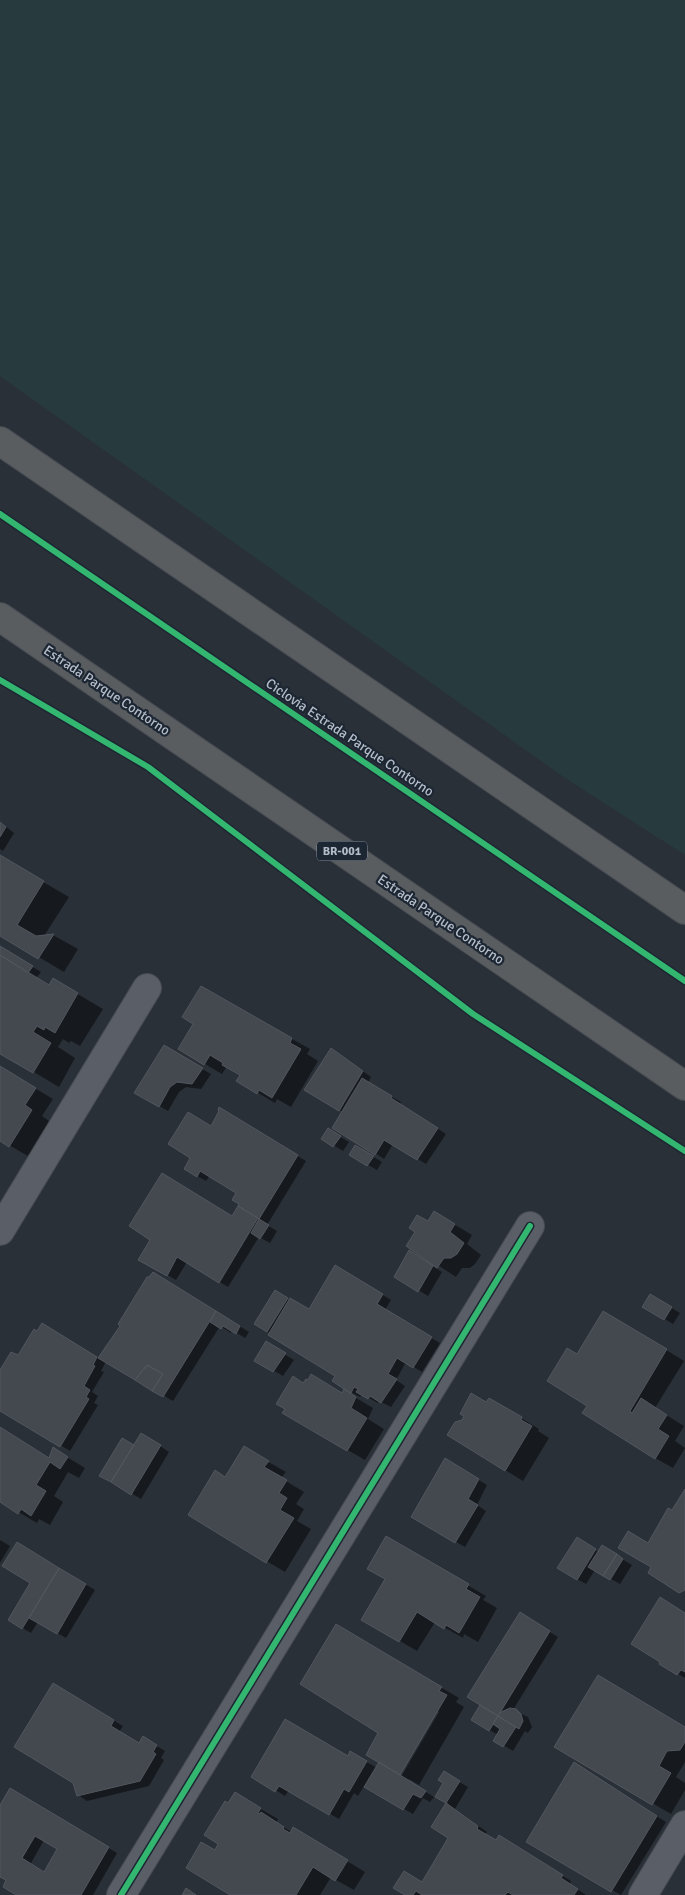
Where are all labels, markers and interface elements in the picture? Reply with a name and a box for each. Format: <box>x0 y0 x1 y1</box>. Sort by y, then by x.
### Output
street label: Estrada Parque Contorno <box>40 642 173 739</box>
street label: Ciclovia Estrada Parque Contorno <box>262 675 437 800</box>
road number: BR-001 <box>317 841 367 860</box>
street label: Estrada Parque Contorno <box>374 871 507 968</box>

